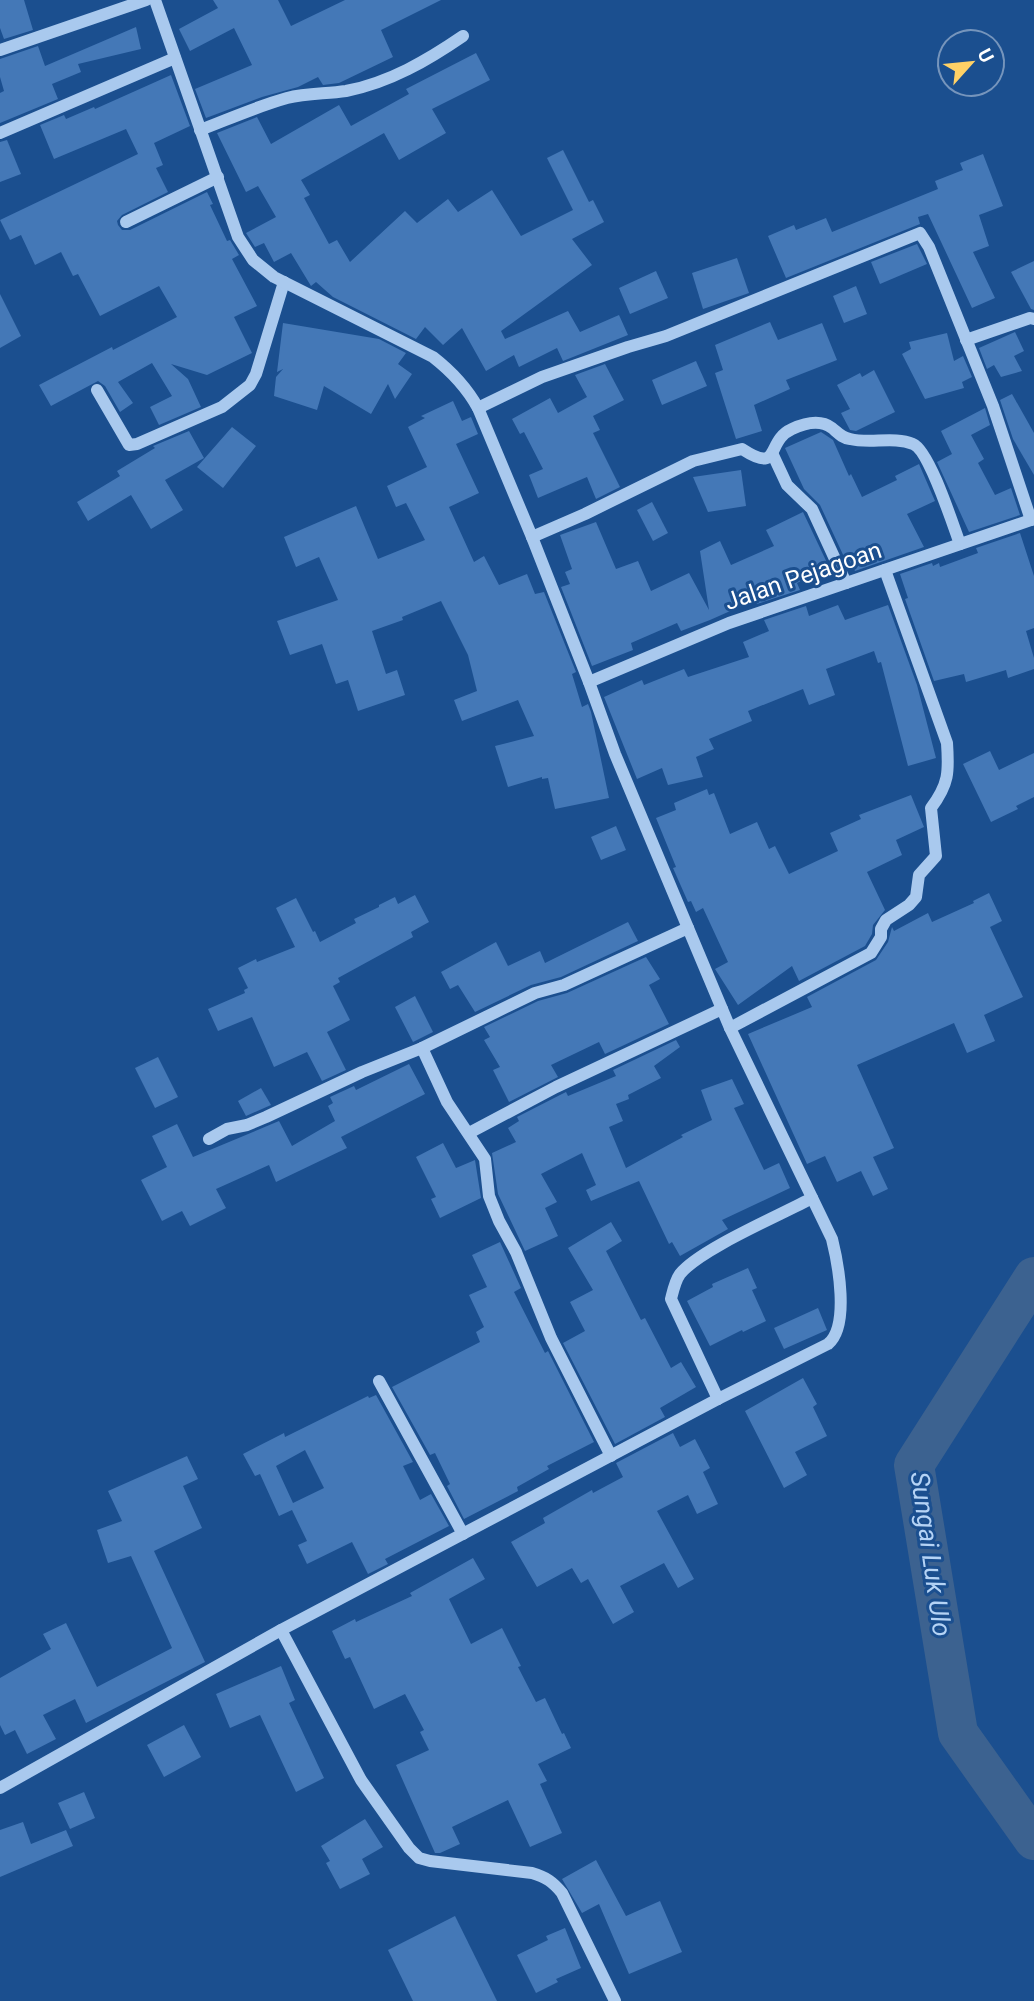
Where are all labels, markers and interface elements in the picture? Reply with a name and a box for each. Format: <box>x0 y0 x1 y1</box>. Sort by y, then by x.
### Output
north arrow <box>936 28 1006 98</box>
text: U <box>973 45 999 66</box>
street label: Jalan Pejagoan <box>721 536 885 616</box>
water label: Sungai Luk Ulo <box>905 1470 957 1638</box>

